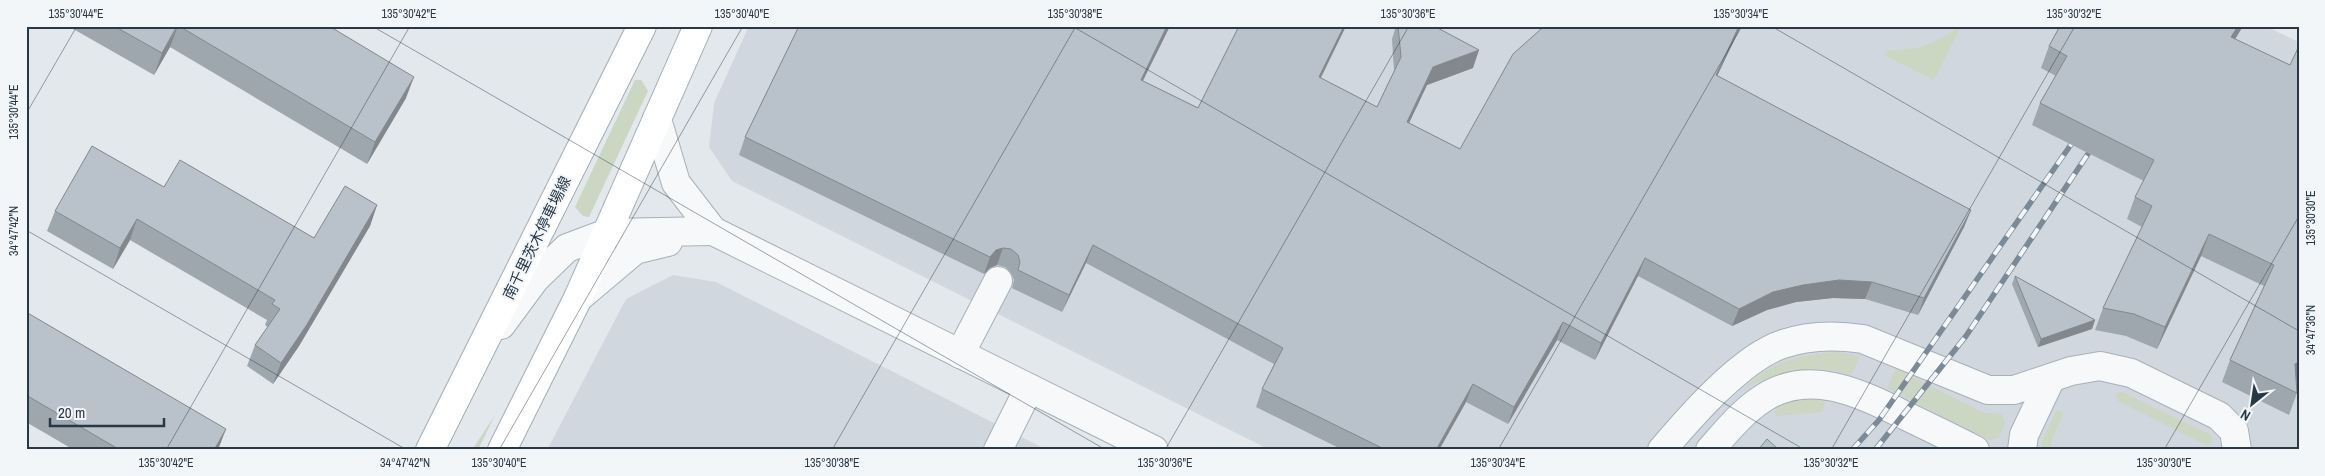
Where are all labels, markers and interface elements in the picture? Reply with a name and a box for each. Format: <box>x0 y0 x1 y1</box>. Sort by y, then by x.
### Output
text: 135°30'44"E <box>48 6 104 22</box>
text: 135°30'42"E <box>381 6 437 22</box>
text: 135°30'40"E <box>714 6 770 22</box>
text: 135°30'38"E <box>1047 6 1103 22</box>
text: 135°30'36"E <box>1380 6 1436 22</box>
text: 135°30'34"E <box>1713 6 1769 22</box>
text: 135°30'32"E <box>2046 6 2102 22</box>
text: 135°30'44"E <box>6 84 22 140</box>
street label: 南千里茨木停車場線 <box>498 173 576 303</box>
text: 135°30'30"E <box>2303 190 2319 246</box>
text: 34°47'42"N <box>6 206 22 256</box>
text: 34°47'36"N <box>2303 305 2319 355</box>
north arrow <box>2228 378 2278 428</box>
scale bar <box>50 396 164 428</box>
text: 20 m <box>58 402 85 423</box>
text: N <box>2237 405 2254 425</box>
text: 135°30'42"E <box>138 455 194 471</box>
text: 34°47'42"N <box>380 455 430 471</box>
text: 135°30'40"E <box>471 455 527 471</box>
text: 135°30'38"E <box>804 455 860 471</box>
text: 135°30'36"E <box>1137 455 1193 471</box>
text: 135°30'34"E <box>1470 455 1526 471</box>
text: 135°30'32"E <box>1803 455 1859 471</box>
text: 135°30'30"E <box>2136 455 2192 471</box>

